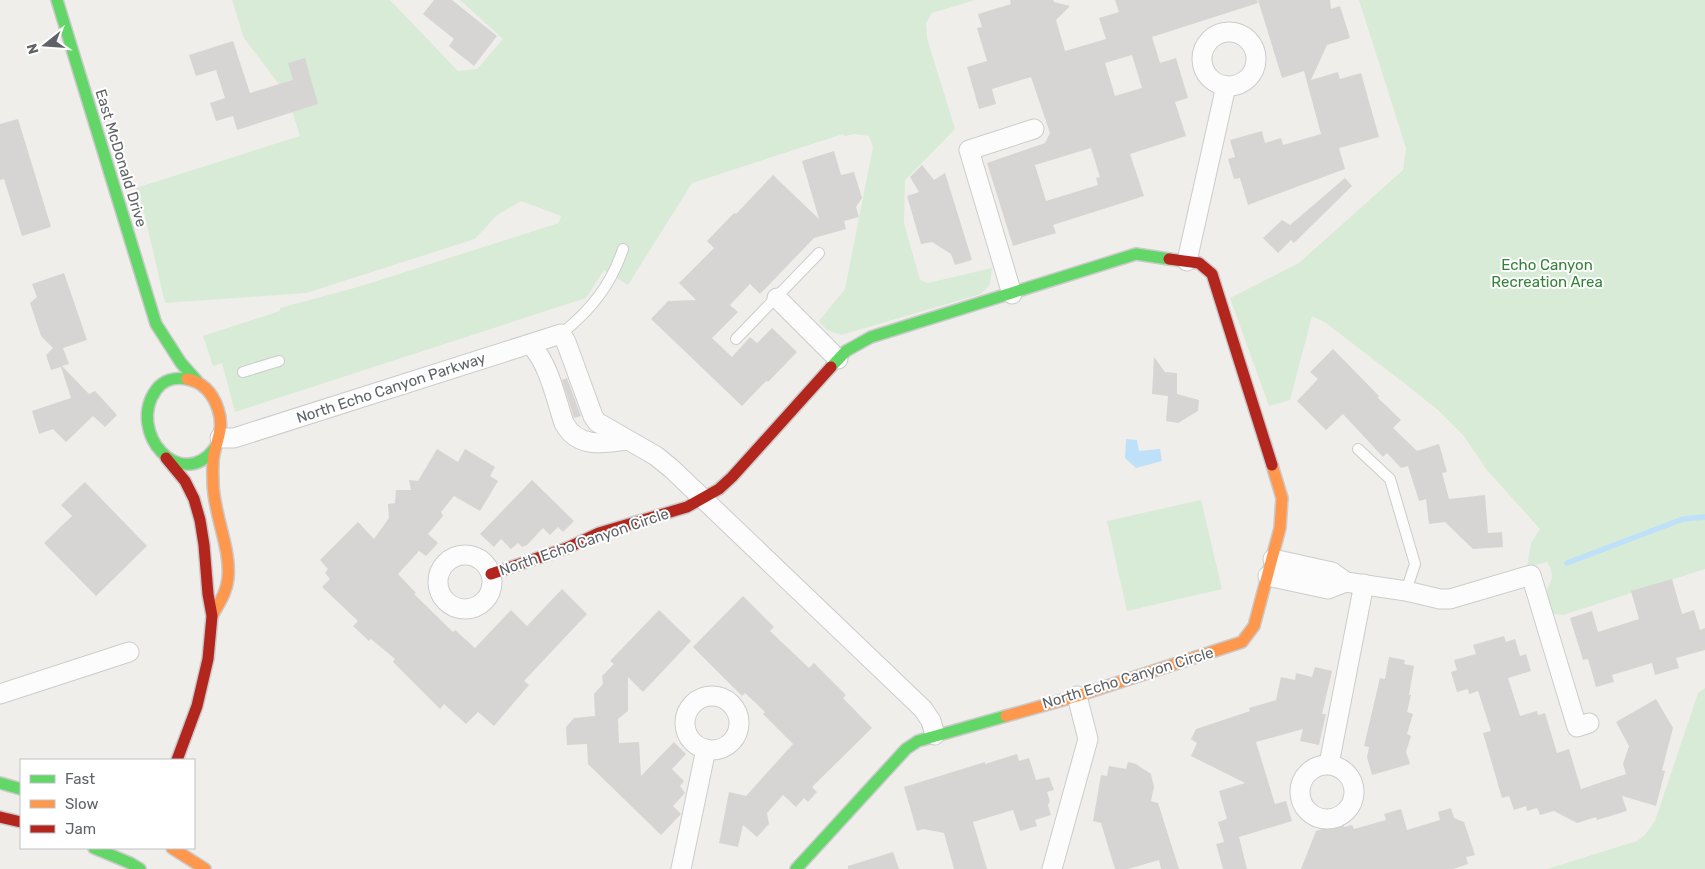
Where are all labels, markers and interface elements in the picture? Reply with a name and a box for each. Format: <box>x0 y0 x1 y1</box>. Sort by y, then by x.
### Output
north arrow <box>20 20 70 70</box>
text: N <box>23 41 43 56</box>
street label: East McDonald Drive <box>91 87 151 229</box>
park label: Echo Canyon Recreation Area <box>1491 256 1603 291</box>
street label: North Echo Canyon Parkway <box>294 349 488 427</box>
street label: North Echo Canyon Circle <box>497 504 671 580</box>
street label: North Echo Canyon Circle <box>1040 643 1216 713</box>
legend <box>20 759 195 849</box>
text: Fast <box>65 770 95 788</box>
text: Slow <box>65 795 98 813</box>
text: Jam <box>65 820 96 838</box>

